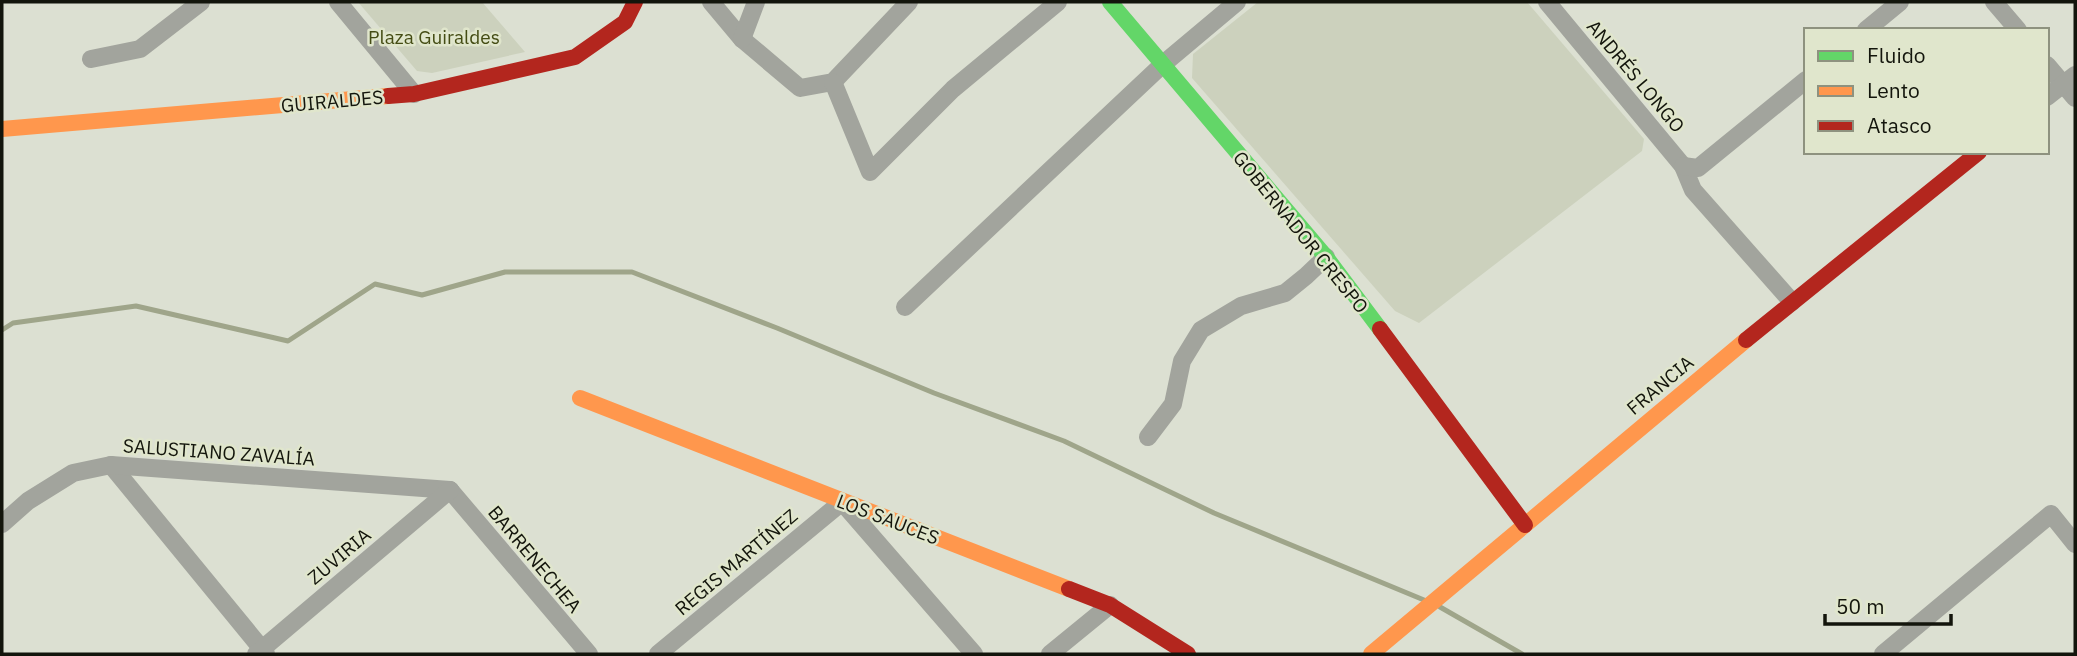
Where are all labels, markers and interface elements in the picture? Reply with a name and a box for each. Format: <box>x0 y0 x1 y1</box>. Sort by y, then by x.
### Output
street label: ANDRÉS LONGO <box>1582 15 1690 137</box>
park label: Plaza Guiraldes <box>368 25 500 49</box>
legend <box>1804 28 2049 154</box>
text: Fluido <box>1867 41 1926 69</box>
text: Lento <box>1867 76 1920 104</box>
street label: GUIRALDES <box>280 85 384 117</box>
text: Atasco <box>1867 111 1931 139</box>
street label: GOBERNADOR CRESPO <box>1228 146 1374 318</box>
street label: FRANCIA <box>1622 350 1698 420</box>
street label: SALUSTIANO ZAVALÍA <box>122 433 316 471</box>
street label: LOS SAUCES <box>833 488 943 550</box>
street label: BARRENECHEA <box>483 500 587 618</box>
street label: REGIS MARTÍNEZ <box>670 504 802 620</box>
street label: ZUVIRIA <box>303 523 375 589</box>
scale bar <box>1825 582 1951 626</box>
text: 50 m <box>1836 592 1885 620</box>

